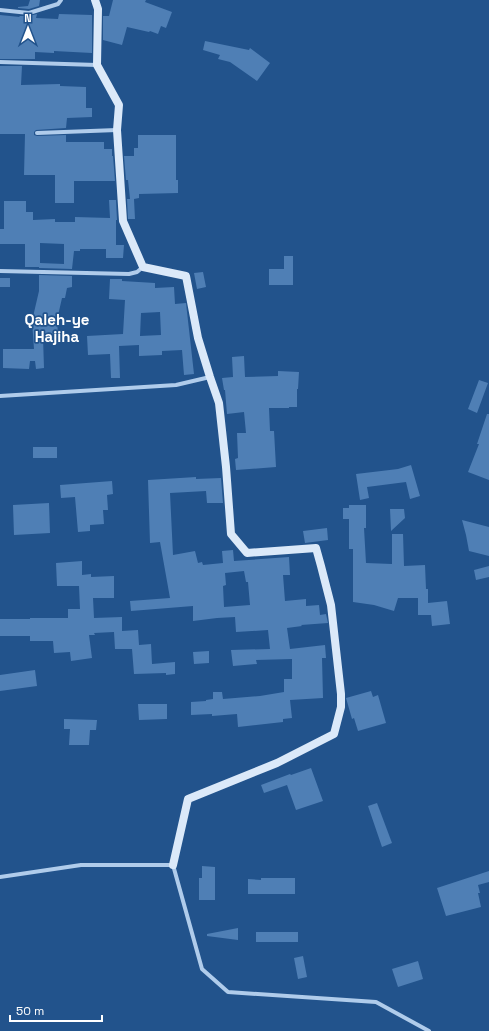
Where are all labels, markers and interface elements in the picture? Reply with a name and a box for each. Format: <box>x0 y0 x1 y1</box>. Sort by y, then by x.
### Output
north arrow <box>8 8 48 48</box>
text: N <box>24 11 32 25</box>
district label: Qaleh-ye Hajiha <box>24 310 90 346</box>
scale bar <box>10 997 102 1023</box>
text: 50 m <box>16 1003 44 1019</box>

